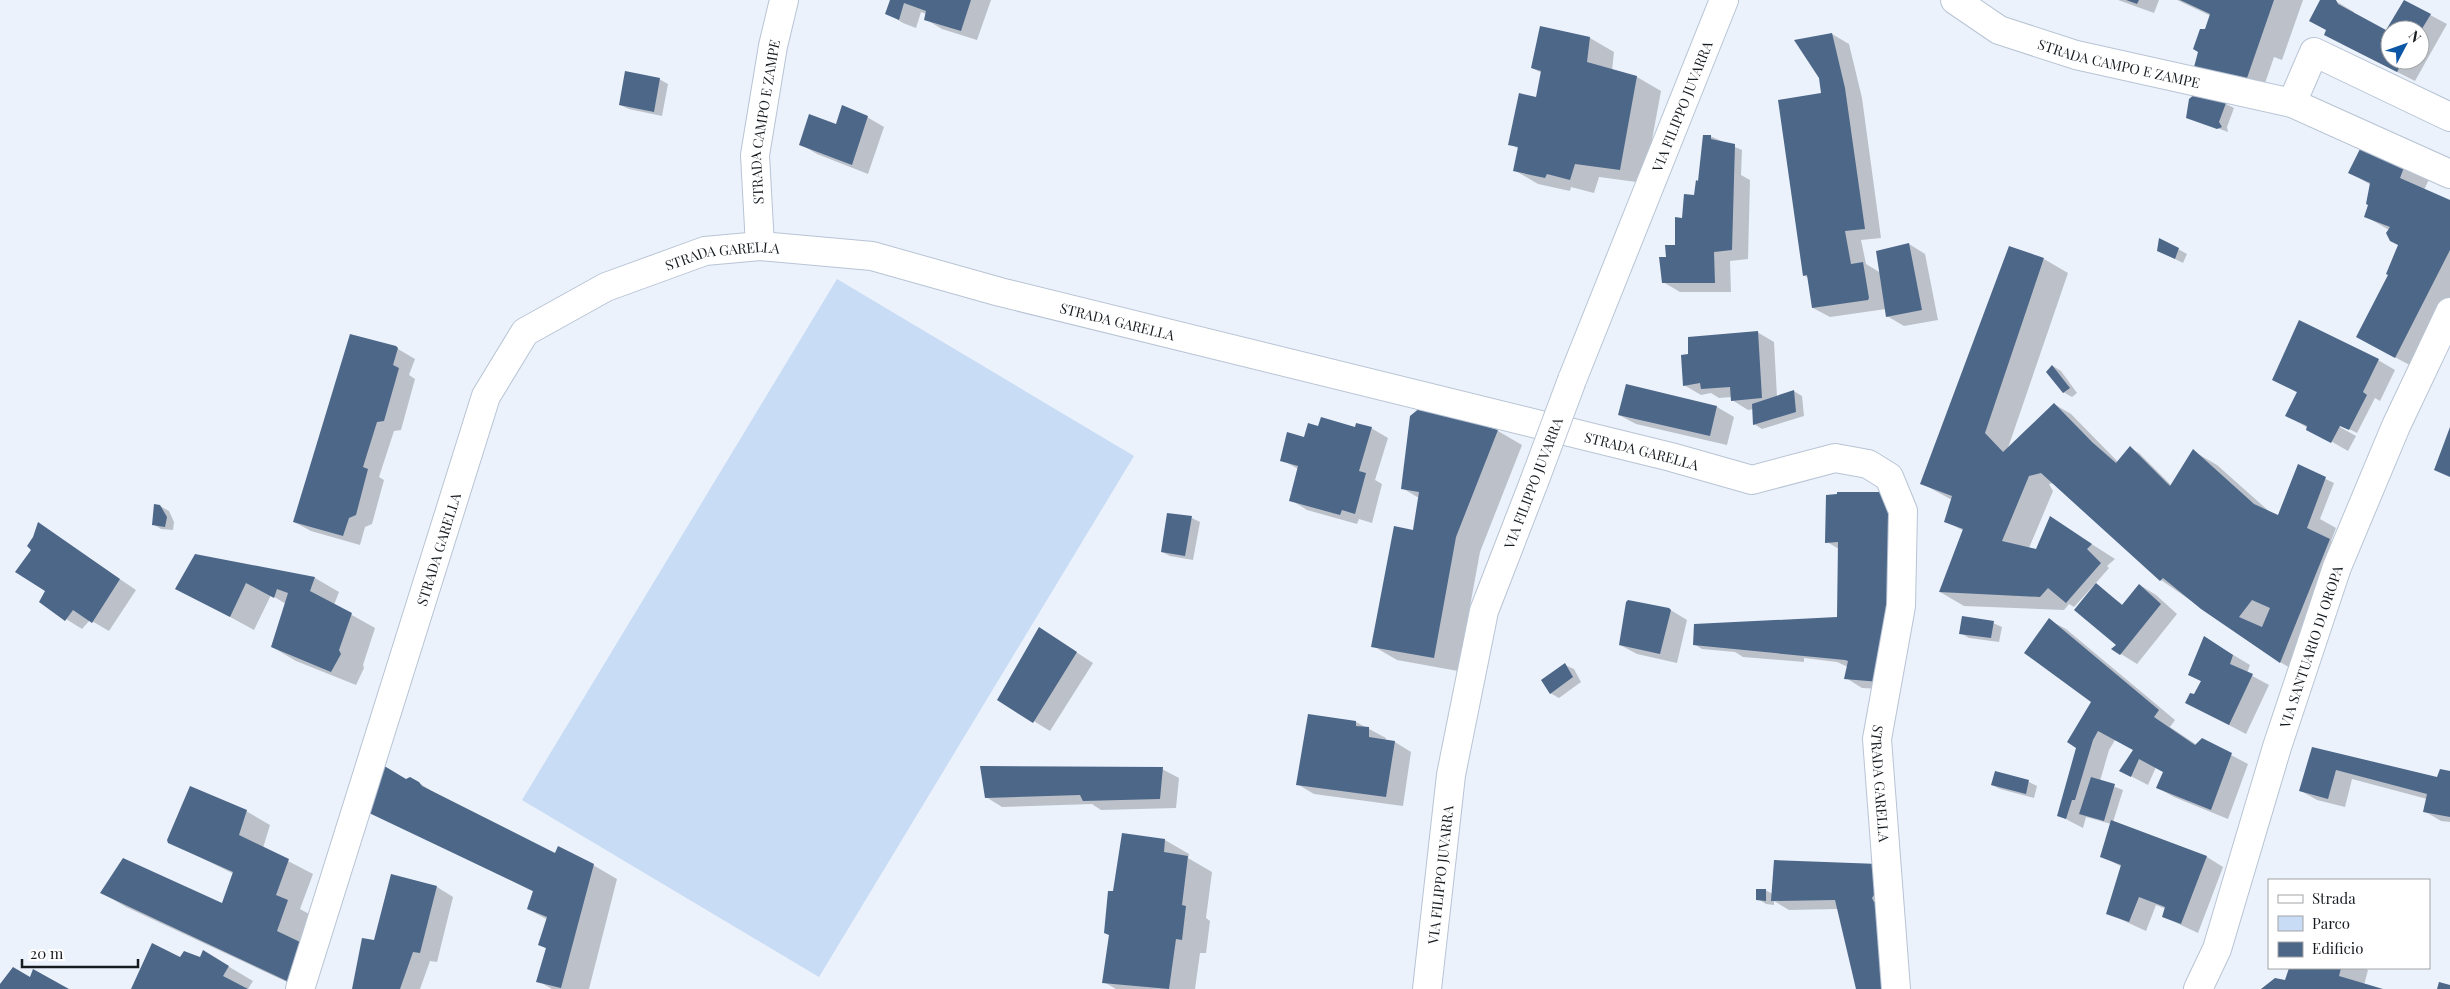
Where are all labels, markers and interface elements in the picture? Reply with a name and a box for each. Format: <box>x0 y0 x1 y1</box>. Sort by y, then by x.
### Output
north arrow <box>2380 20 2430 70</box>
text: N <box>2405 26 2426 46</box>
street label: STRADA CAMPO E ZAMPE <box>2036 34 2202 92</box>
street label: STRADA CAMPO E ZAMPE <box>745 37 784 205</box>
street label: VIA FILIPPO JUVARRA <box>1646 38 1716 175</box>
street label: STRADA GARELLA <box>662 236 781 274</box>
street label: STRADA GARELLA <box>1058 298 1177 344</box>
street label: VIA FILIPPO JUVARRA <box>1499 414 1567 552</box>
street label: STRADA GARELLA <box>1583 427 1701 474</box>
street label: STRADA GARELLA <box>411 490 465 608</box>
street label: VIA SANTUARIO DI OROPA <box>2274 563 2346 731</box>
street label: STRADA GARELLA <box>1867 724 1894 843</box>
street label: VIA FILIPPO JUVARRA <box>1422 804 1457 946</box>
legend <box>2268 879 2430 969</box>
text: Strada <box>2312 888 2356 908</box>
text: Parco <box>2312 913 2350 933</box>
scale bar <box>22 936 139 968</box>
text: Edificio <box>2312 938 2363 958</box>
text: 20 m <box>30 943 64 963</box>

